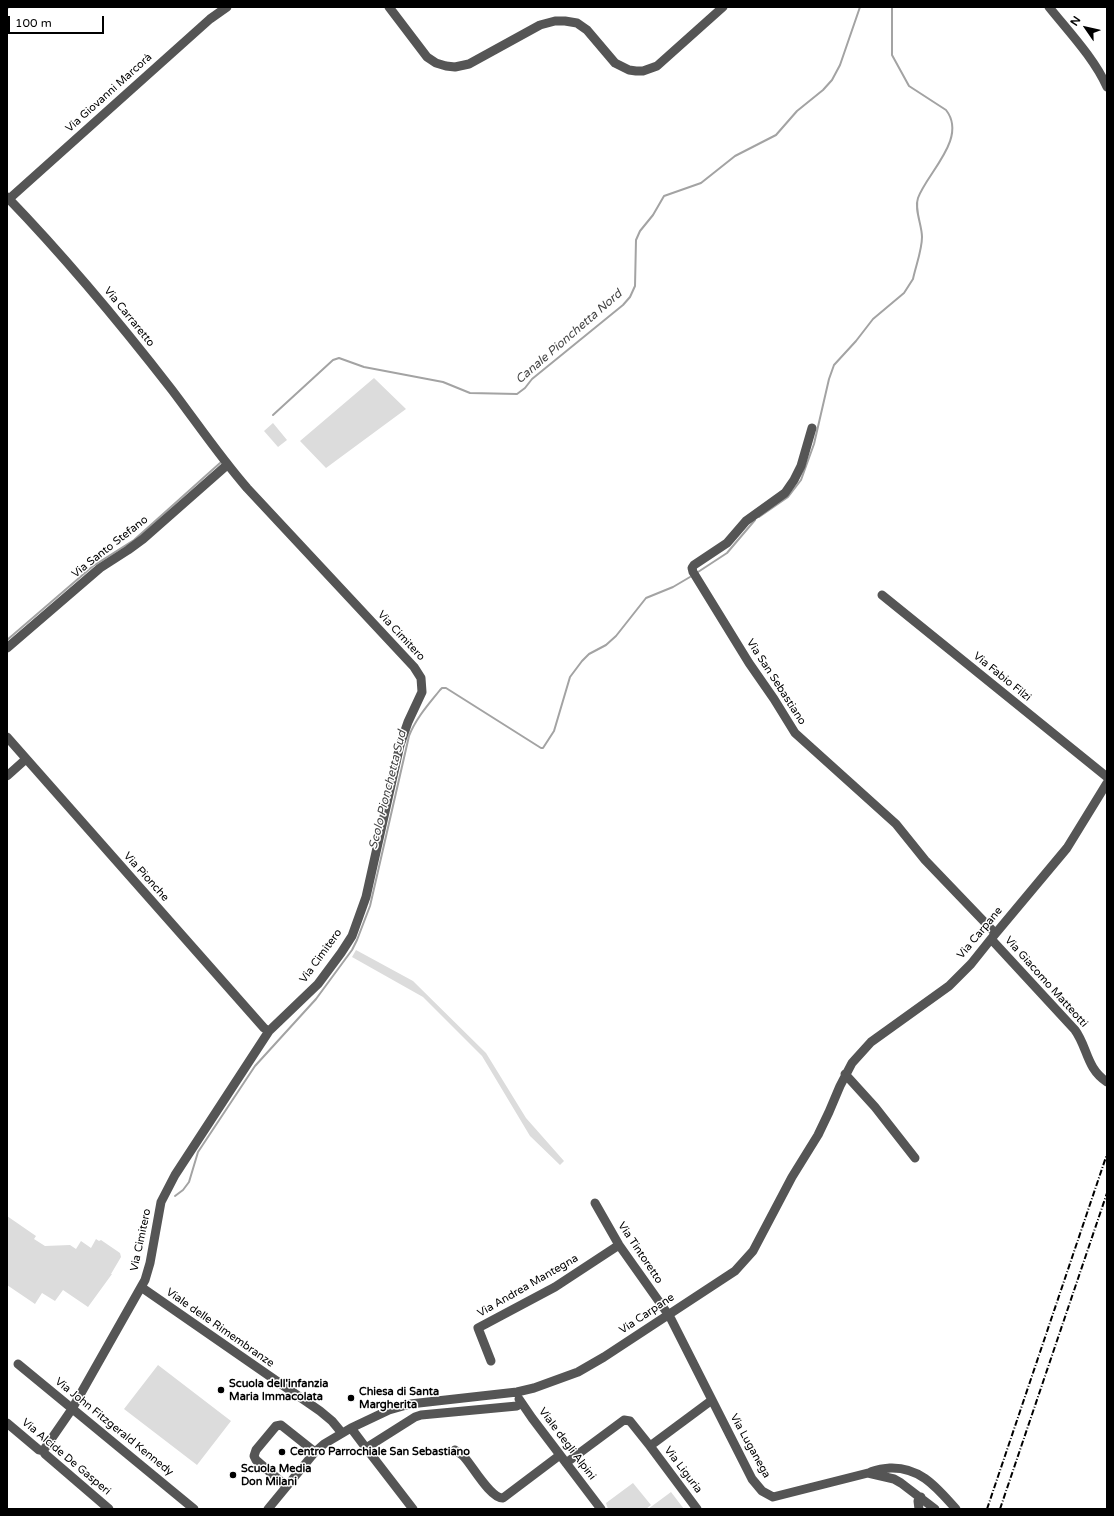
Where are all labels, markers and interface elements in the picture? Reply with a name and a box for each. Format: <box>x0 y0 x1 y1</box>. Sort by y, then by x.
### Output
scale bar <box>10 8 106 34</box>
north arrow <box>1066 8 1106 48</box>
text: N <box>1068 14 1083 28</box>
text: 100 m <box>15 16 52 30</box>
street label: Via Giovanni Marcorà <box>63 51 155 135</box>
street label: Via Carraretto <box>101 284 157 350</box>
water label: Canale Pionchetta Nord <box>513 287 625 387</box>
street label: Via Santo Stefano <box>69 513 151 581</box>
street label: Via Cimitero <box>374 608 428 664</box>
street label: Via San Sebastiano <box>743 637 809 727</box>
street label: Via Fabio Filzi <box>970 650 1034 704</box>
water label: Scolo Pionchetta Sud <box>366 729 410 851</box>
street label: Via Pionche <box>121 850 171 904</box>
street label: Via Carpane <box>955 904 1005 962</box>
street label: Via Cimitero <box>297 926 345 986</box>
street label: Via Giacomo Matteotti <box>1002 934 1090 1030</box>
street label: Via Cimitero <box>128 1208 154 1272</box>
street label: Via Tintoretto <box>615 1220 665 1286</box>
street label: Via Andrea Mantegna <box>475 1252 581 1320</box>
street label: Viale delle Rimembranze <box>163 1286 277 1370</box>
street label: Via Carpane <box>617 1291 677 1337</box>
street label: Via John Fitzgerald Kennedy <box>52 1375 176 1479</box>
place label: Scuola dell'infanzia Maria Immacolata <box>229 1377 328 1403</box>
marker: Scuola dell'infanzia Maria Immacolata <box>216 1385 226 1395</box>
place label: Chiesa di Santa Margherita <box>359 1385 439 1411</box>
marker: Chiesa di Santa Margherita <box>346 1393 356 1403</box>
street label: Viale degli Alpini <box>536 1405 598 1483</box>
street label: Via Luganega <box>727 1412 773 1480</box>
street label: Via Alcide De Gasperi <box>19 1416 113 1498</box>
street label: Via Liguria <box>661 1444 705 1496</box>
place label: Centro Parrochiale San Sebastiano <box>290 1445 470 1459</box>
marker: Centro Parrochiale San Sebastiano <box>277 1447 287 1457</box>
place label: Scuola Media Don Milani <box>241 1462 311 1488</box>
marker: Scuola Media Don Milani <box>228 1470 238 1480</box>

